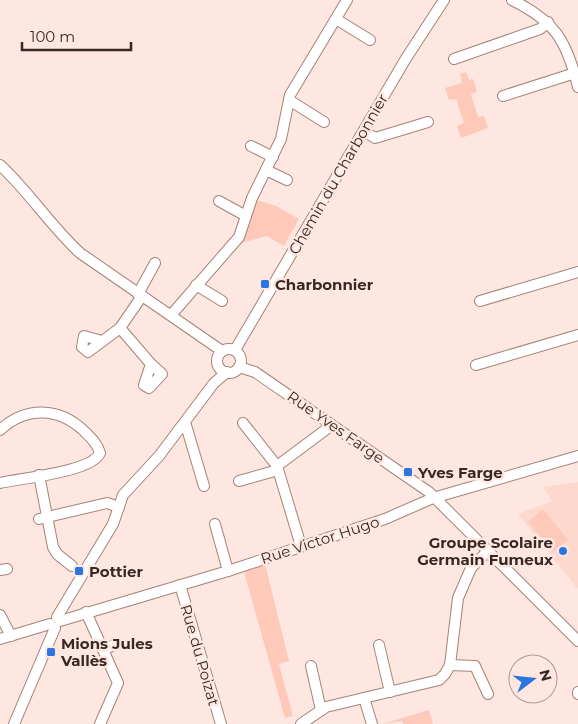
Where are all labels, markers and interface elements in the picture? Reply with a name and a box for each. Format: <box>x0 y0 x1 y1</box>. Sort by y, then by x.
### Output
scale bar <box>22 20 131 52</box>
text: 100 m <box>30 27 75 46</box>
street label: Chemin du Charbonnier <box>284 90 392 258</box>
place label: Charbonnier <box>275 275 374 294</box>
marker: Charbonnier <box>259 278 271 290</box>
street label: Rue Yves Farge <box>284 386 388 468</box>
place label: Yves Farge <box>417 463 503 482</box>
marker: Yves Farge <box>402 466 414 478</box>
street label: Rue Victor Hugo <box>258 512 382 568</box>
place label: Groupe Scolaire Germain Fumeux <box>417 533 553 569</box>
marker: Groupe Scolaire Germain Fumeux <box>557 545 569 557</box>
place label: Pottier <box>89 562 143 581</box>
marker: Pottier <box>73 565 85 577</box>
street label: Rue du Poizat <box>176 602 224 708</box>
place label: Mions Jules Vallès <box>60 634 153 670</box>
marker: Mions Jules Vallès <box>45 646 57 658</box>
north arrow <box>508 654 558 704</box>
text: N <box>535 667 556 683</box>

